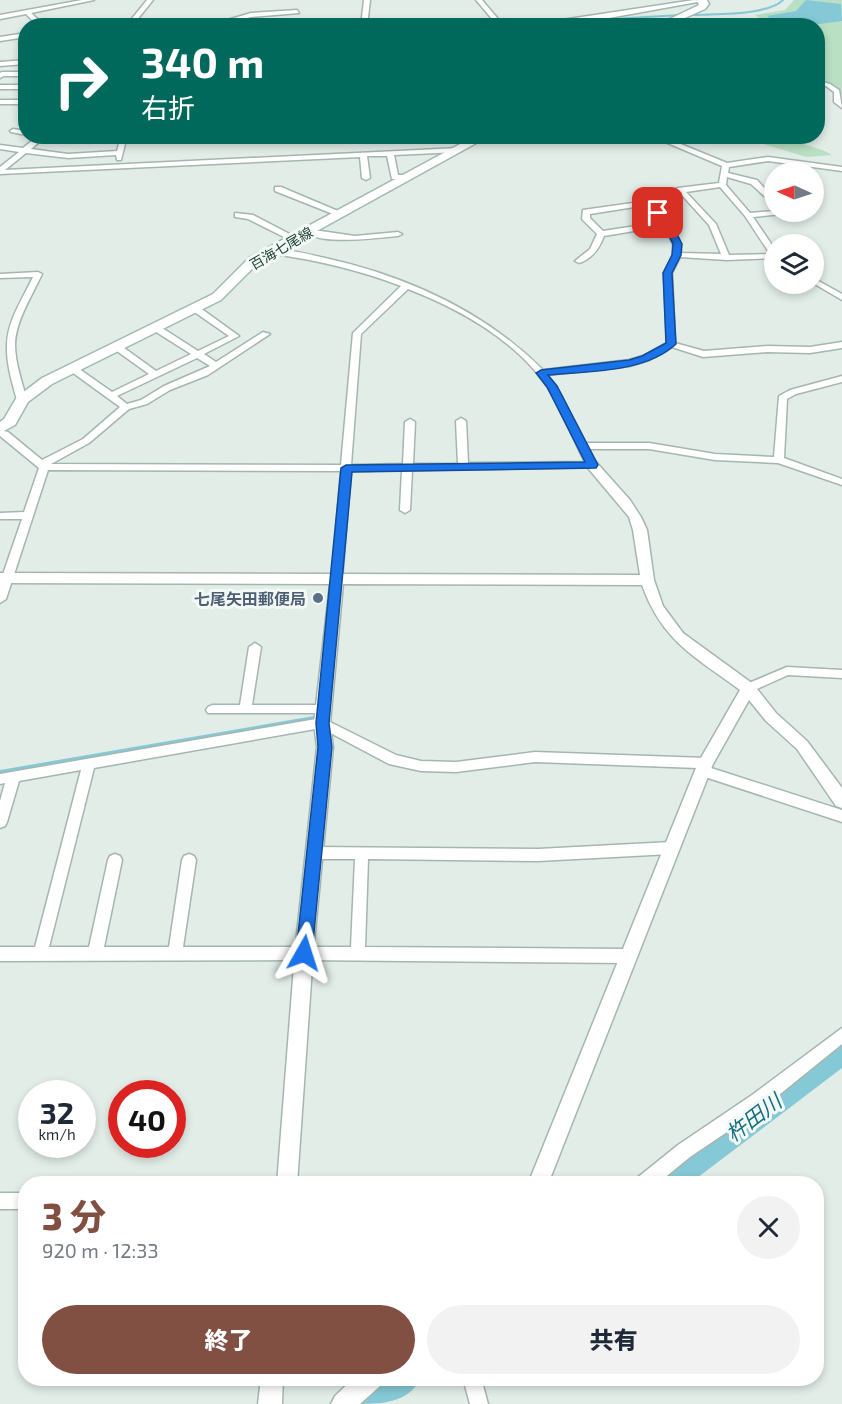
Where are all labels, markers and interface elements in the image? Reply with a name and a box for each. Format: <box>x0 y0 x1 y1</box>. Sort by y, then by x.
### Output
text: 340 m <box>141 36 264 86</box>
icon: right <box>42 42 120 120</box>
text: 右折 <box>141 91 195 123</box>
north arrow <box>764 162 824 222</box>
map controls <box>764 162 824 294</box>
pin <box>632 187 683 238</box>
icon: arrive <box>641 196 674 229</box>
street label: 百海七尾線 <box>246 223 316 273</box>
button: layers <box>764 234 824 294</box>
place label: 七尾矢田郵便局 <box>194 589 306 608</box>
marker: 七尾矢田郵便局 <box>311 591 325 605</box>
position arrow <box>272 921 336 985</box>
speed limit sign: 40 <box>108 1080 186 1158</box>
water label: 杵田川 <box>720 1087 787 1146</box>
text: 32 <box>40 1094 74 1130</box>
text: km/h <box>38 1125 76 1143</box>
text: 3 分 <box>42 1194 106 1237</box>
button: close <box>737 1196 800 1259</box>
text: 920 m · 12:33 <box>42 1238 159 1262</box>
button: 終了 <box>42 1305 415 1374</box>
button: 共有 <box>427 1305 800 1374</box>

